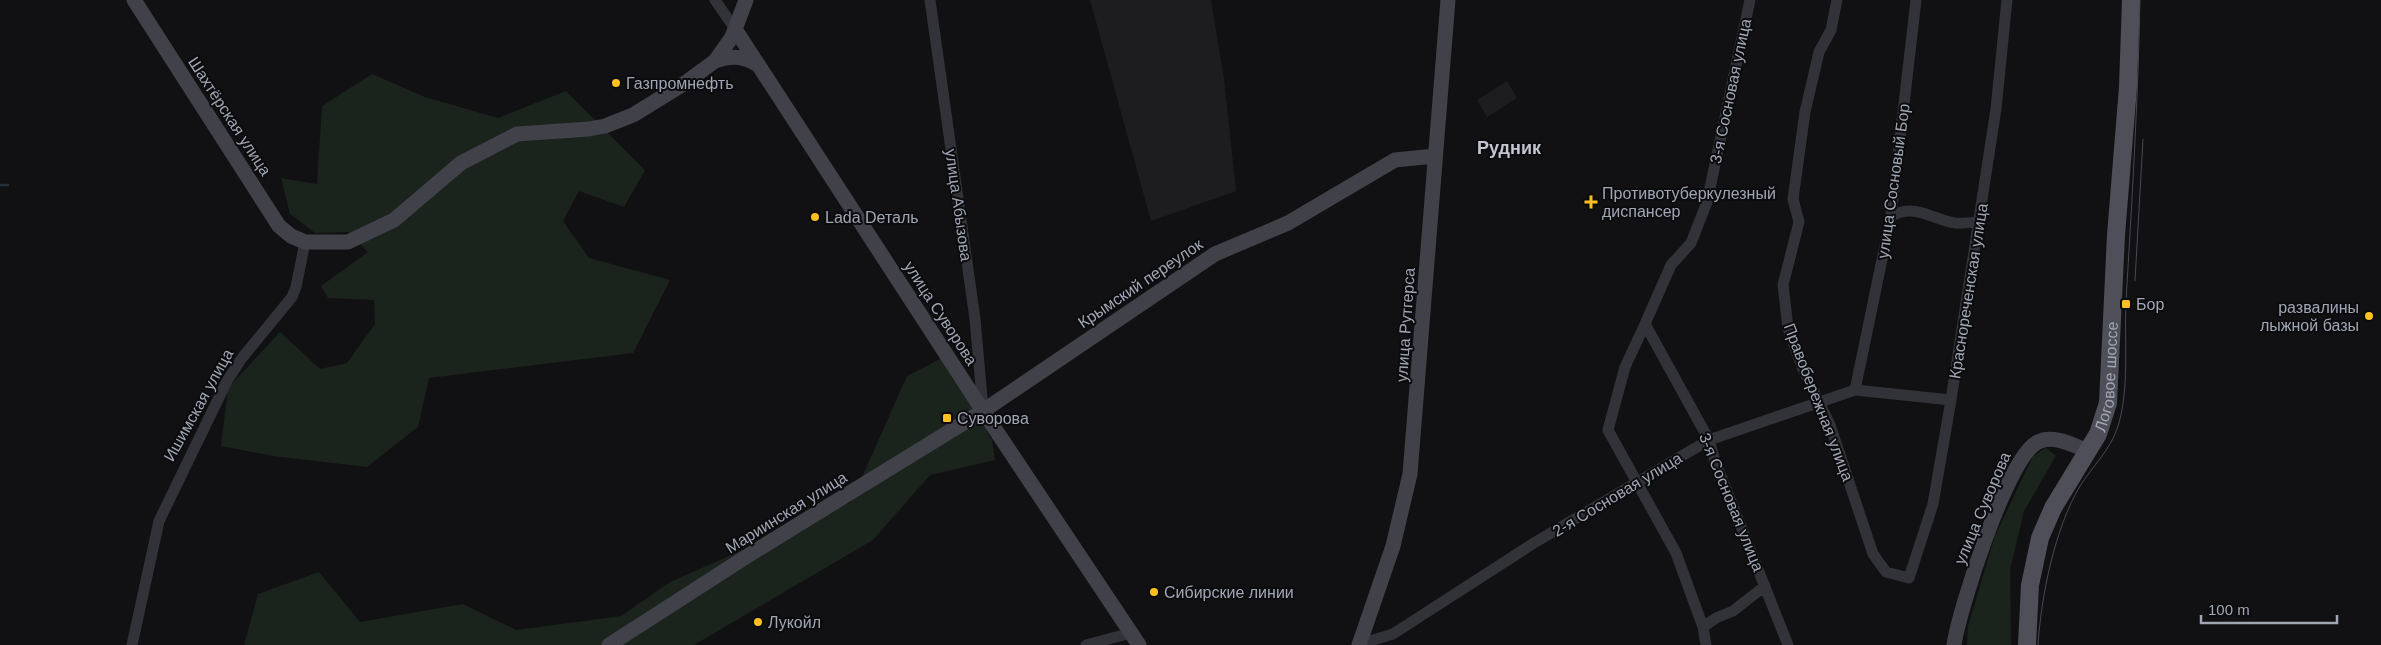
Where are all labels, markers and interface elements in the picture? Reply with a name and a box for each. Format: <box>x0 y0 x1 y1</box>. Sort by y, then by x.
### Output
street label: 3-я Сосновая улица <box>1707 17 1754 165</box>
street label: Шахтёрская улица <box>185 54 274 179</box>
place label: Газпромнефть <box>626 75 734 92</box>
marker: Газпромнефть <box>610 77 622 89</box>
street label: улица Сосновый Бор <box>1874 102 1913 260</box>
district label: Рудник <box>1477 138 1542 158</box>
street label: улица Абызова <box>942 148 975 262</box>
place label: Противотуберкулезный диспансер <box>1602 185 1776 220</box>
marker: Противотуберкулезный диспансер <box>1584 195 1598 209</box>
street label: Краснореченская улица <box>1946 202 1991 380</box>
place label: Lada Dеталь <box>825 209 919 226</box>
marker: Lada Dеталь <box>809 211 821 223</box>
street label: Крымский переулок <box>1075 235 1206 331</box>
street label: улица Суворова <box>901 258 981 368</box>
street label: улица Рутгерса <box>1393 267 1418 383</box>
place label: Бор <box>2136 296 2164 313</box>
marker: Бор <box>2120 298 2132 310</box>
place label: развалины лыжной базы <box>2260 299 2359 334</box>
marker: развалины лыжной базы <box>2363 310 2375 322</box>
street label: Правобережная улица <box>1781 321 1857 484</box>
street label: Логовое шоссе <box>2091 321 2121 434</box>
street label: Ишимская улица <box>161 346 236 464</box>
place label: Суворова <box>957 410 1029 427</box>
marker: Суворова <box>941 412 953 424</box>
street label: 3-я Сосновая улица <box>1696 430 1767 574</box>
street label: 2-я Сосновая улица <box>1550 449 1685 540</box>
street label: улица Суворова <box>1951 449 2014 567</box>
street label: Мариинская улица <box>723 468 850 557</box>
place label: Сибирские линии <box>1164 584 1294 601</box>
marker: Сибирские линии <box>1148 586 1160 598</box>
scale bar <box>2201 592 2337 624</box>
text: 100 m <box>2208 601 2250 618</box>
place label: Лукойл <box>768 614 821 631</box>
marker: Лукойл <box>752 616 764 628</box>

